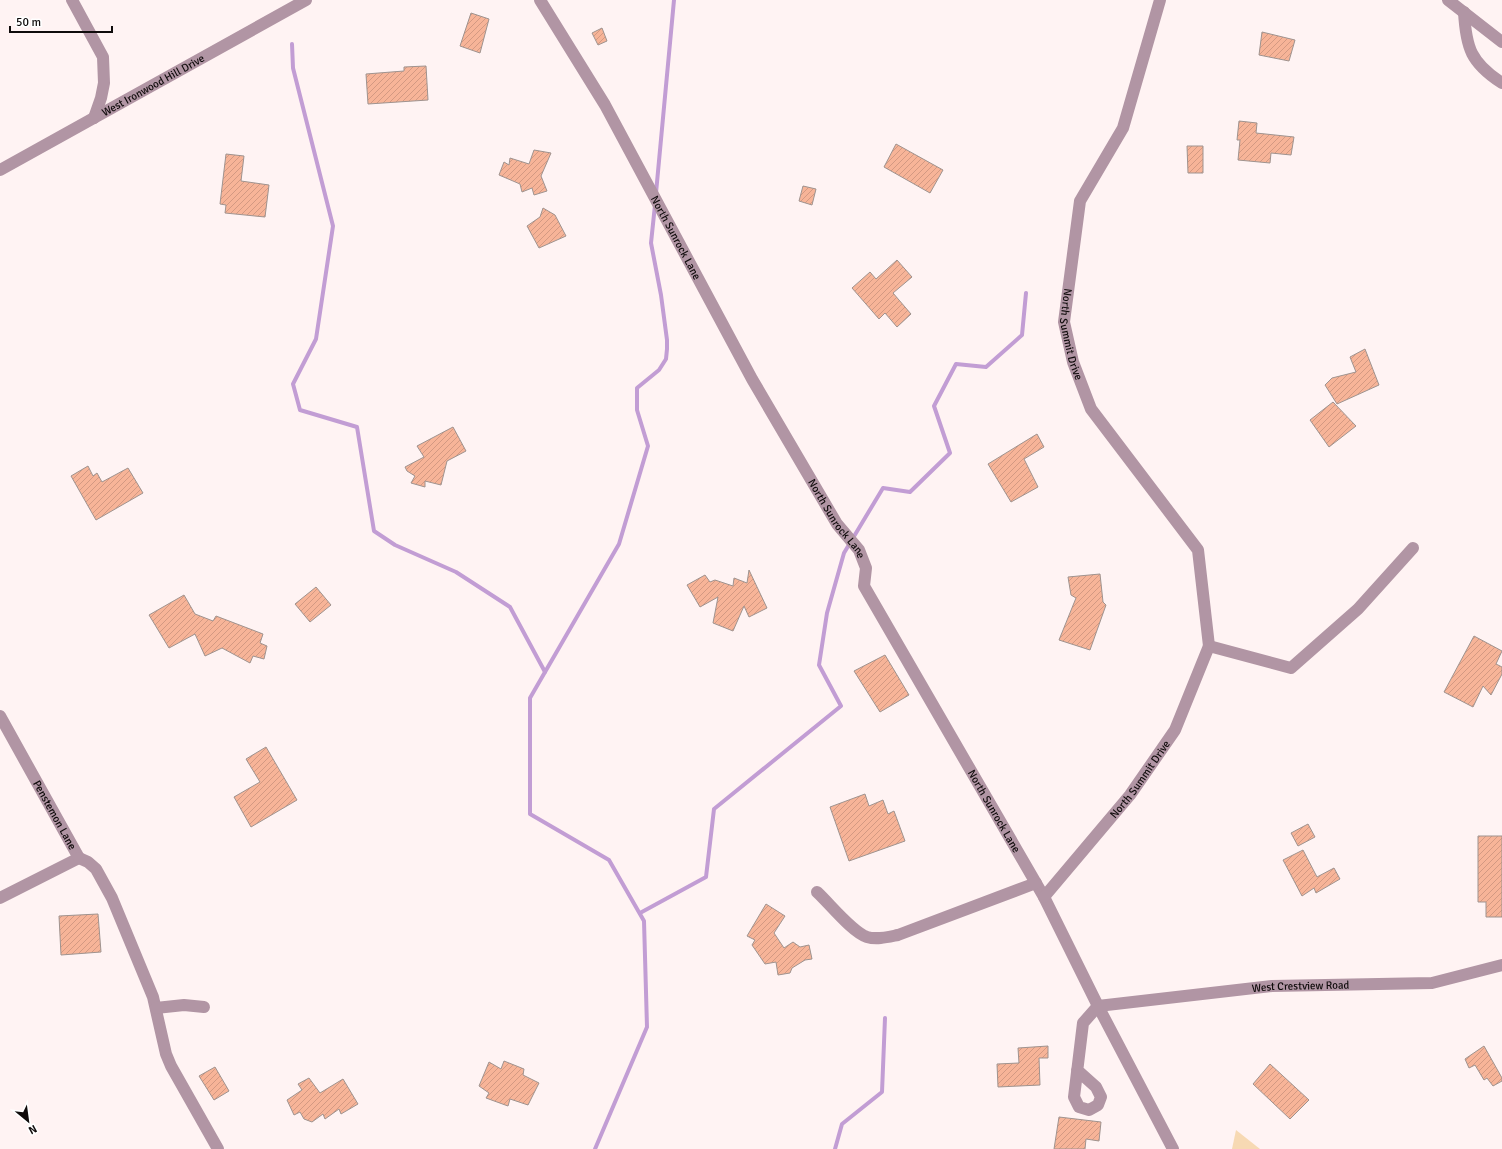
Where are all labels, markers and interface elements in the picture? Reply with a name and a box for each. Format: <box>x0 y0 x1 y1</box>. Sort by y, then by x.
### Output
scale bar <box>10 8 112 34</box>
text: 50 m <box>16 15 41 30</box>
street label: West Ironwood Hill Drive <box>100 52 207 119</box>
street label: North Sunrock Lane <box>648 194 704 282</box>
street label: North Summit Drive <box>1057 288 1085 382</box>
street label: North Sunrock Lane <box>805 477 868 560</box>
street label: North Summit Drive <box>1107 738 1173 821</box>
street label: North Sunrock Lane <box>965 768 1023 855</box>
street label: Penstemon Lane <box>30 778 79 852</box>
street label: West Crestview Road <box>1251 979 1350 995</box>
north arrow <box>8 1101 48 1141</box>
text: N <box>26 1122 39 1137</box>

